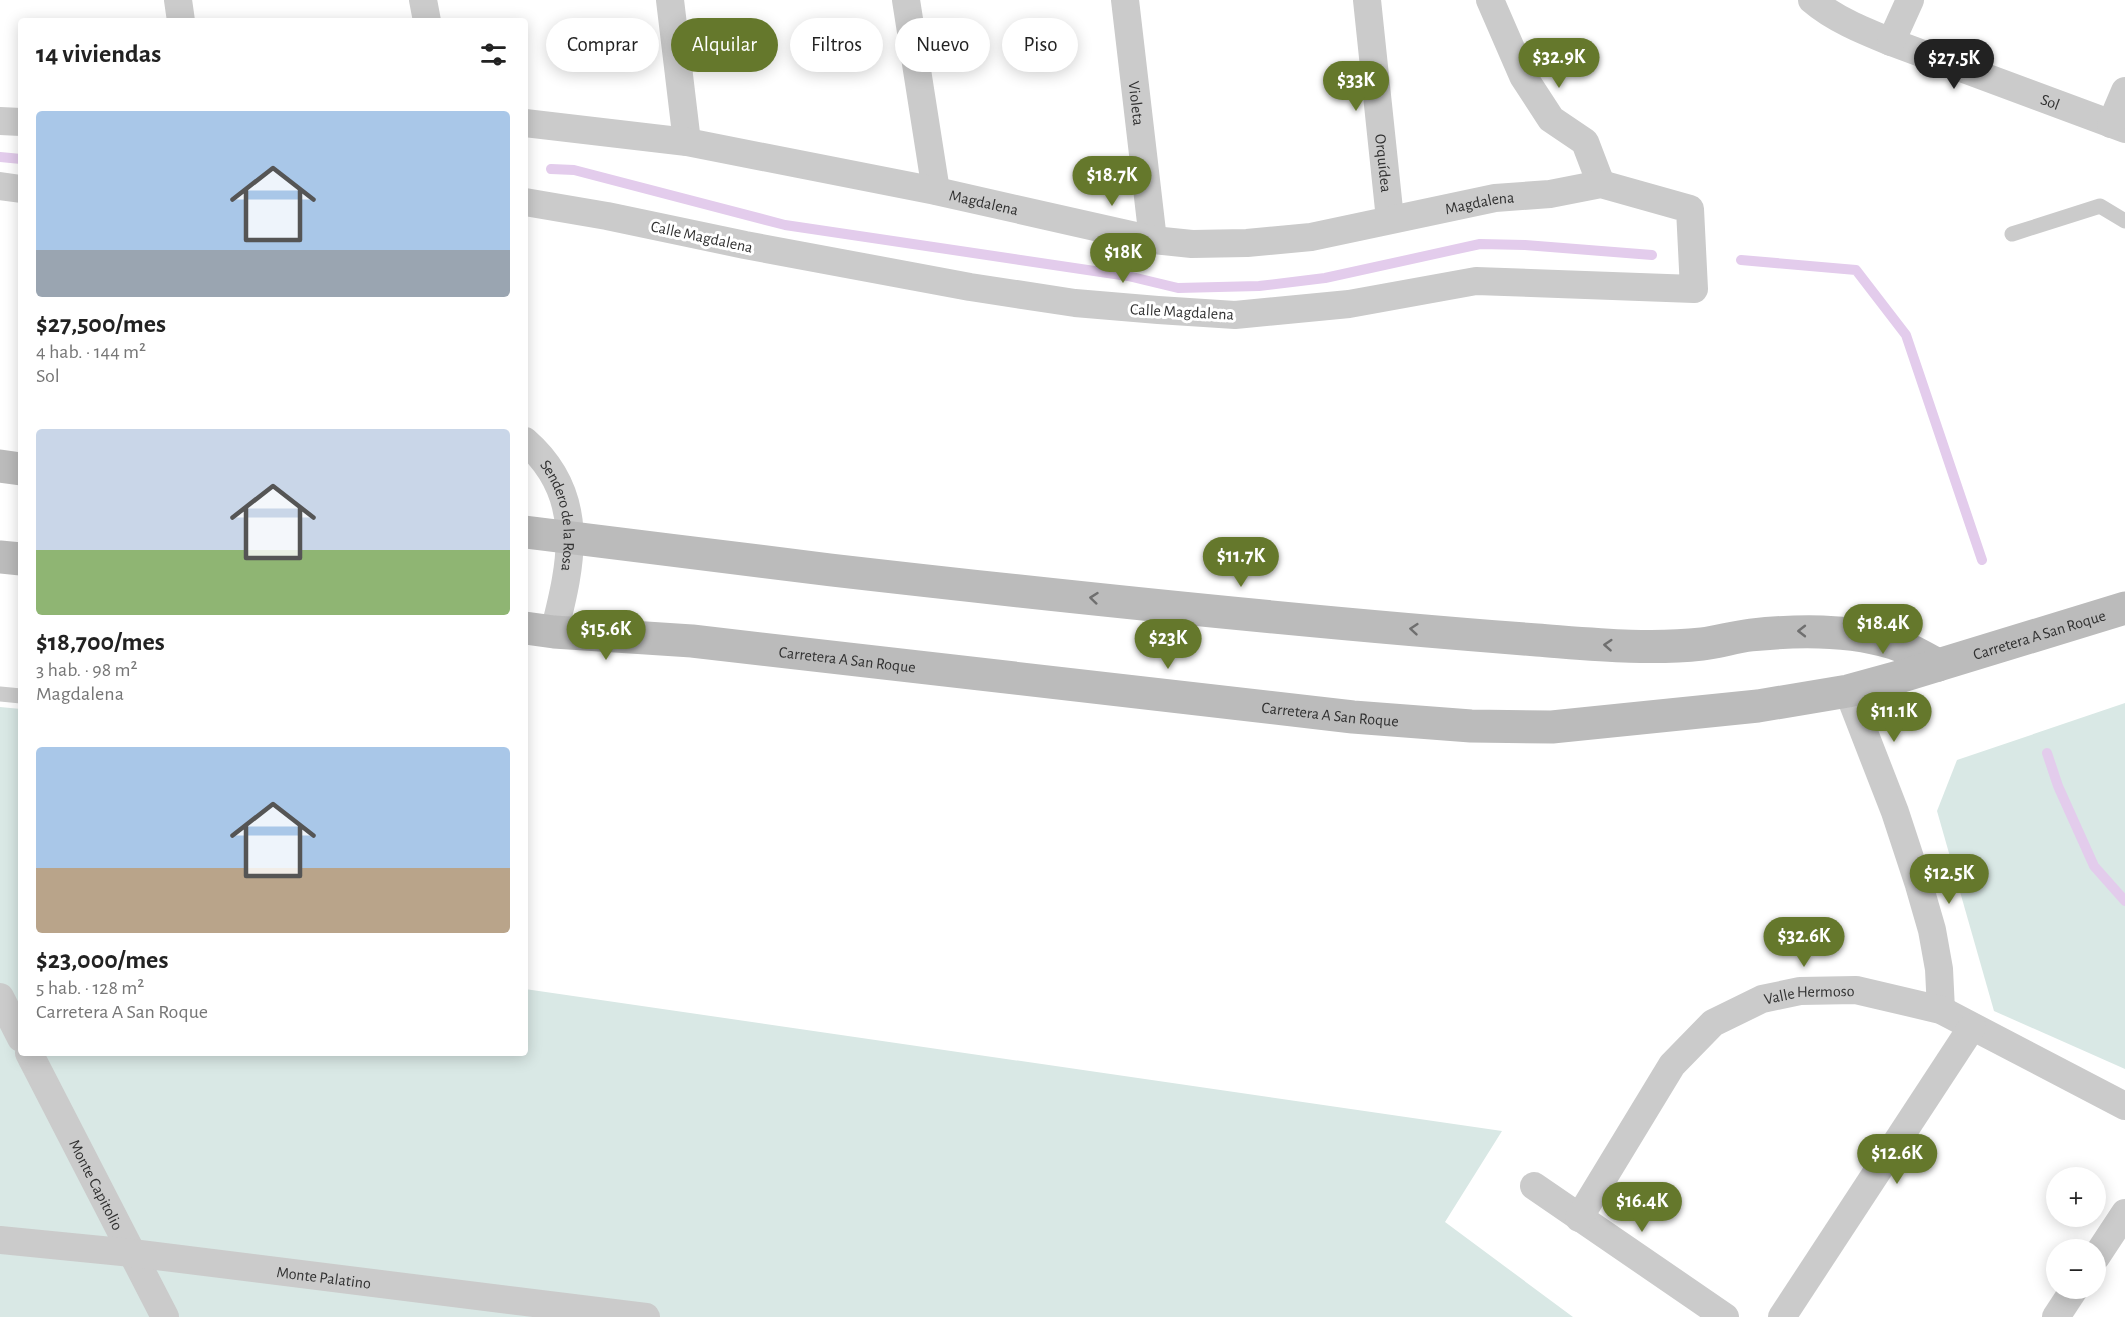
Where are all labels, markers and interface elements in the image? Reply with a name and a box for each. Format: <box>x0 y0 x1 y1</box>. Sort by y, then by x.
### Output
chip: Comprar <box>546 18 659 72</box>
chip: Alquilar <box>671 18 778 72</box>
chip: Filtros <box>790 18 883 72</box>
chip: Nuevo <box>895 18 990 72</box>
chip: Piso <box>1002 18 1078 72</box>
icon: filters <box>477 38 510 71</box>
pin: $32.9K <box>1510 38 1608 89</box>
pin: $27.5K <box>1905 39 2003 90</box>
text: 14 viviendas <box>36 41 161 67</box>
text: $32.9K <box>1533 47 1585 67</box>
text: $27.5K <box>1928 48 1980 68</box>
pin: $33K <box>1320 61 1392 112</box>
text: $33K <box>1337 70 1375 90</box>
street label: Violeta <box>1126 80 1147 127</box>
street label: Sol <box>2038 91 2062 113</box>
street label: Orquídea <box>1372 133 1394 193</box>
icon: home <box>219 150 327 258</box>
pin: $18.7K <box>1063 156 1161 207</box>
text: $18.7K <box>1087 165 1137 185</box>
street label: Magdalena <box>948 187 1020 218</box>
street label: Magdalena <box>1444 190 1515 217</box>
street label: Calle Magdalena <box>649 218 754 256</box>
pin: $18K <box>1087 233 1159 284</box>
text: $18K <box>1104 242 1142 262</box>
street label: Calle Magdalena <box>1130 301 1234 323</box>
text: $27,500/mes <box>36 311 166 337</box>
text: 4 hab. · 144 m² <box>36 342 146 362</box>
text: Sol <box>36 366 60 386</box>
street label: Sendero de la Rosa <box>537 457 577 572</box>
icon: home <box>219 468 327 576</box>
pin: $11.7K <box>1192 537 1290 588</box>
text: $11.7K <box>1217 546 1265 566</box>
one-way arrow <box>1090 592 1099 605</box>
pin: $18.4K <box>1834 604 1932 655</box>
street label: Carretera A San Roque <box>1971 607 2108 663</box>
pin: $15.6K <box>557 610 655 661</box>
text: $18.4K <box>1857 613 1909 633</box>
text: $15.6K <box>581 619 631 639</box>
pin: $23K <box>1132 619 1204 670</box>
one-way arrow <box>1409 623 1418 636</box>
one-way arrow <box>1797 625 1806 637</box>
text: $23K <box>1149 628 1187 648</box>
text: $18,700/mes <box>36 629 165 655</box>
one-way arrow <box>1604 639 1613 652</box>
street label: Carretera A San Roque <box>778 644 917 676</box>
text: 3 hab. · 98 m² <box>36 660 137 680</box>
text: Magdalena <box>36 684 124 704</box>
pin: $11.1K <box>1845 692 1943 743</box>
street label: Carretera A San Roque <box>1261 700 1399 729</box>
text: $11.1K <box>1871 701 1917 721</box>
icon: home <box>219 786 327 894</box>
pin: $12.5K <box>1900 854 1998 905</box>
text: $12.5K <box>1924 863 1974 883</box>
pin: $32.6K <box>1755 917 1853 968</box>
text: $32.6K <box>1778 926 1830 946</box>
text: $23,000/mes <box>36 947 168 973</box>
text: 5 hab. · 128 m² <box>36 978 144 998</box>
street label: Valle Hermoso <box>1763 983 1855 1007</box>
text: Carretera A San Roque <box>36 1002 208 1022</box>
pin: $12.6K <box>1848 1134 1946 1185</box>
street label: Monte Capitolio <box>66 1137 126 1233</box>
text: $12.6K <box>1871 1143 1923 1163</box>
map controls <box>2046 1167 2106 1299</box>
button: + <box>2046 1167 2106 1227</box>
pin: $16.4K <box>1593 1182 1691 1233</box>
text: $16.4K <box>1616 1191 1668 1211</box>
button: − <box>2046 1239 2106 1299</box>
street label: Monte Palatino <box>276 1264 372 1292</box>

